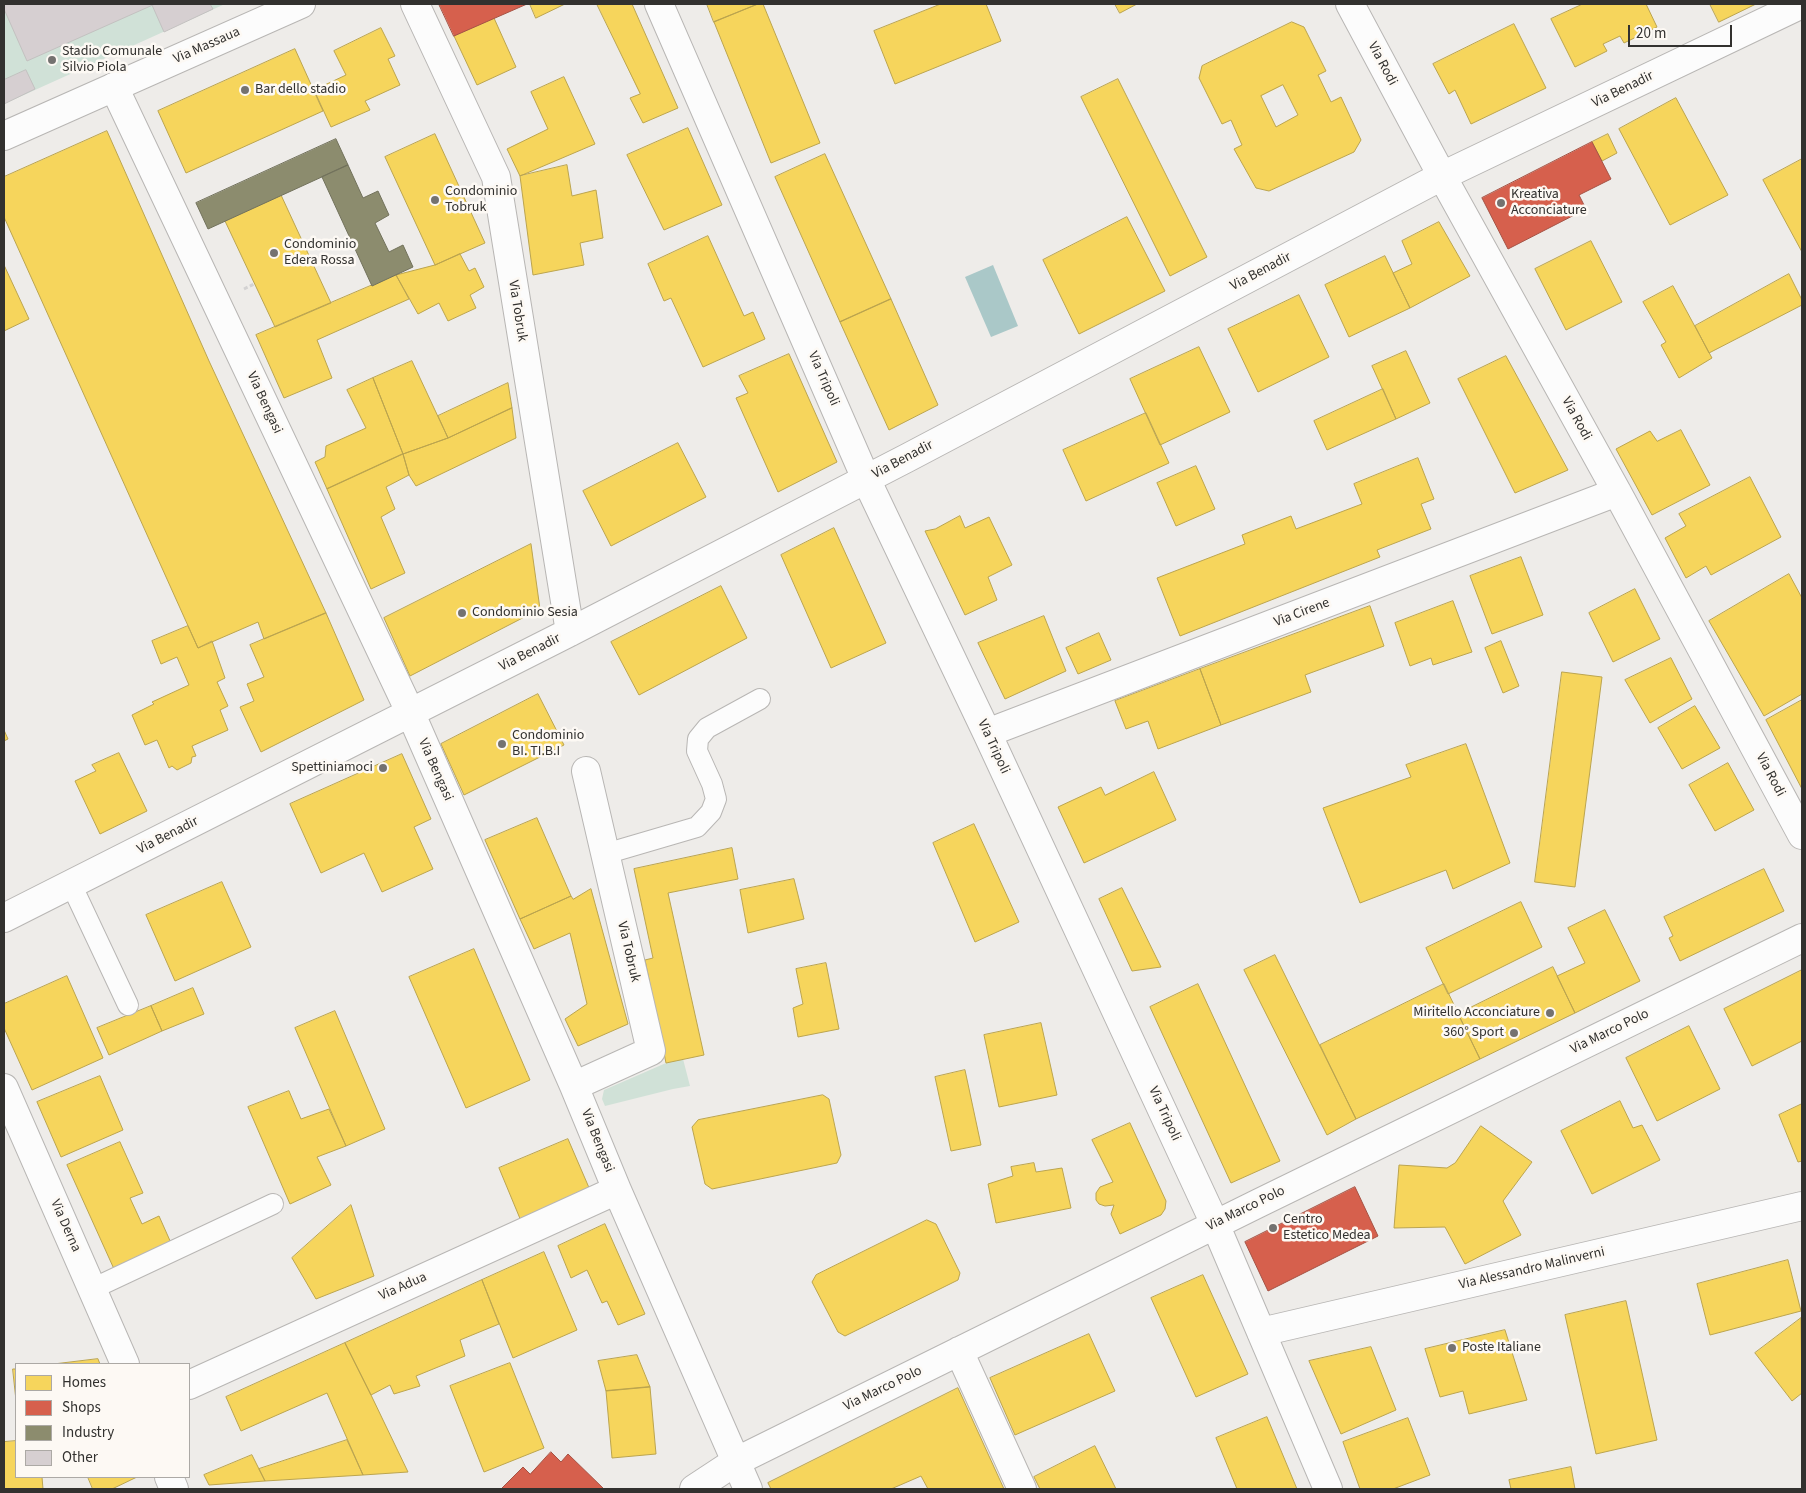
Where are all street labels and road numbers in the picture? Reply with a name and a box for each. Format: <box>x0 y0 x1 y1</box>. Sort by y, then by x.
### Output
street label: Via Massaua <box>171 24 243 68</box>
street label: Via Rodi <box>1364 39 1400 89</box>
street label: Via Benadir <box>1589 68 1657 112</box>
street label: Via Benadir <box>1228 249 1294 295</box>
street label: Via Tobruk <box>504 279 530 343</box>
street label: Via Tripoli <box>804 349 842 409</box>
street label: Via Bengasi <box>242 369 286 437</box>
street label: Via Rodi <box>1557 394 1595 444</box>
street label: Via Benadir <box>870 437 936 483</box>
street label: Via Cirene <box>1272 595 1332 631</box>
street label: Via Benadir <box>497 630 563 676</box>
street label: Via Tripoli <box>973 717 1013 777</box>
street label: Via Bengasi <box>414 736 456 804</box>
street label: Via Rodi <box>1752 750 1788 800</box>
street label: Via Benadir <box>135 813 201 859</box>
street label: Via Tobruk <box>613 920 643 984</box>
street label: Via Marco Polo <box>1568 1006 1652 1058</box>
street label: Via Tripoli <box>1144 1084 1184 1144</box>
street label: Via Bengasi <box>577 1107 617 1175</box>
street label: Via Marco Polo <box>1204 1183 1288 1235</box>
street label: Via Derna <box>46 1197 84 1255</box>
street label: Via Alessandro Malinverni <box>1457 1244 1607 1294</box>
street label: Via Adua <box>376 1269 430 1305</box>
street label: Via Marco Polo <box>841 1363 925 1415</box>

